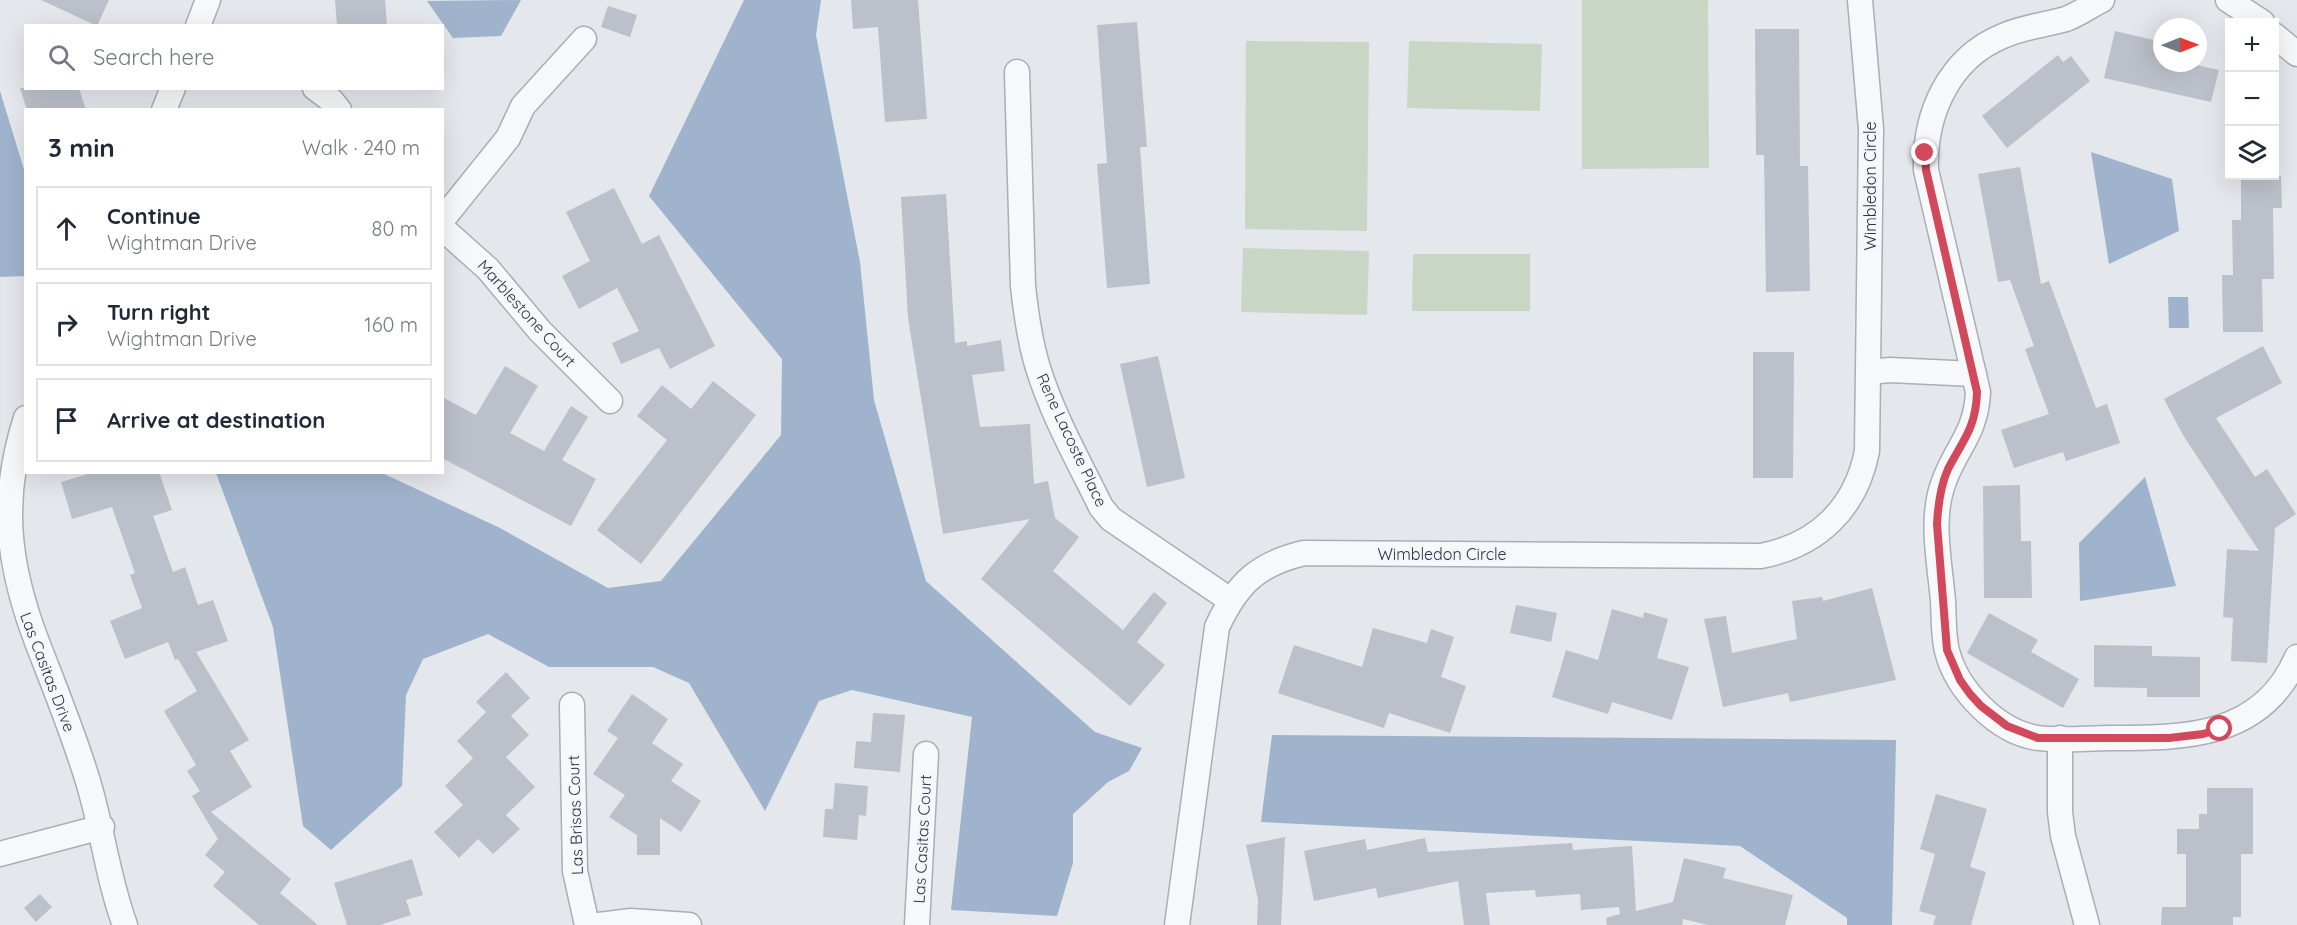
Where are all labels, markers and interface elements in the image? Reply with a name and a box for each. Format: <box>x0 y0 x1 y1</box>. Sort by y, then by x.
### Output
north arrow <box>2153 18 2207 72</box>
map controls <box>2225 18 2279 180</box>
button: + <box>2225 18 2279 72</box>
search box <box>24 24 444 90</box>
icon: search <box>45 41 78 74</box>
text: Search here <box>93 43 214 71</box>
button: − <box>2225 72 2279 126</box>
street label: Wimbledon Circle <box>1860 121 1880 251</box>
button: layers <box>2225 126 2279 180</box>
text: 3 min <box>48 131 115 164</box>
text: Walk · 240 m <box>302 135 420 160</box>
route end <box>1911 139 1937 165</box>
text: Continue <box>107 202 201 230</box>
icon: ahead <box>50 212 83 245</box>
text: 80 m <box>372 216 418 241</box>
text: Wightman Drive <box>107 230 257 255</box>
street label: Marblestone Court <box>474 255 580 371</box>
text: Turn right <box>107 298 211 326</box>
icon: right <box>50 308 83 341</box>
text: 160 m <box>364 312 418 337</box>
text: Wightman Drive <box>107 326 257 351</box>
street label: Rene Lacoste Place <box>1032 370 1112 510</box>
icon: arrive <box>50 404 83 437</box>
text: Arrive at destination <box>107 406 325 434</box>
street label: Wimbledon Circle <box>1377 544 1507 564</box>
street label: Las Casitas Drive <box>16 609 80 735</box>
route start <box>2206 715 2232 741</box>
street label: Las Brisas Court <box>563 755 587 875</box>
street label: Las Casitas Court <box>909 774 935 904</box>

